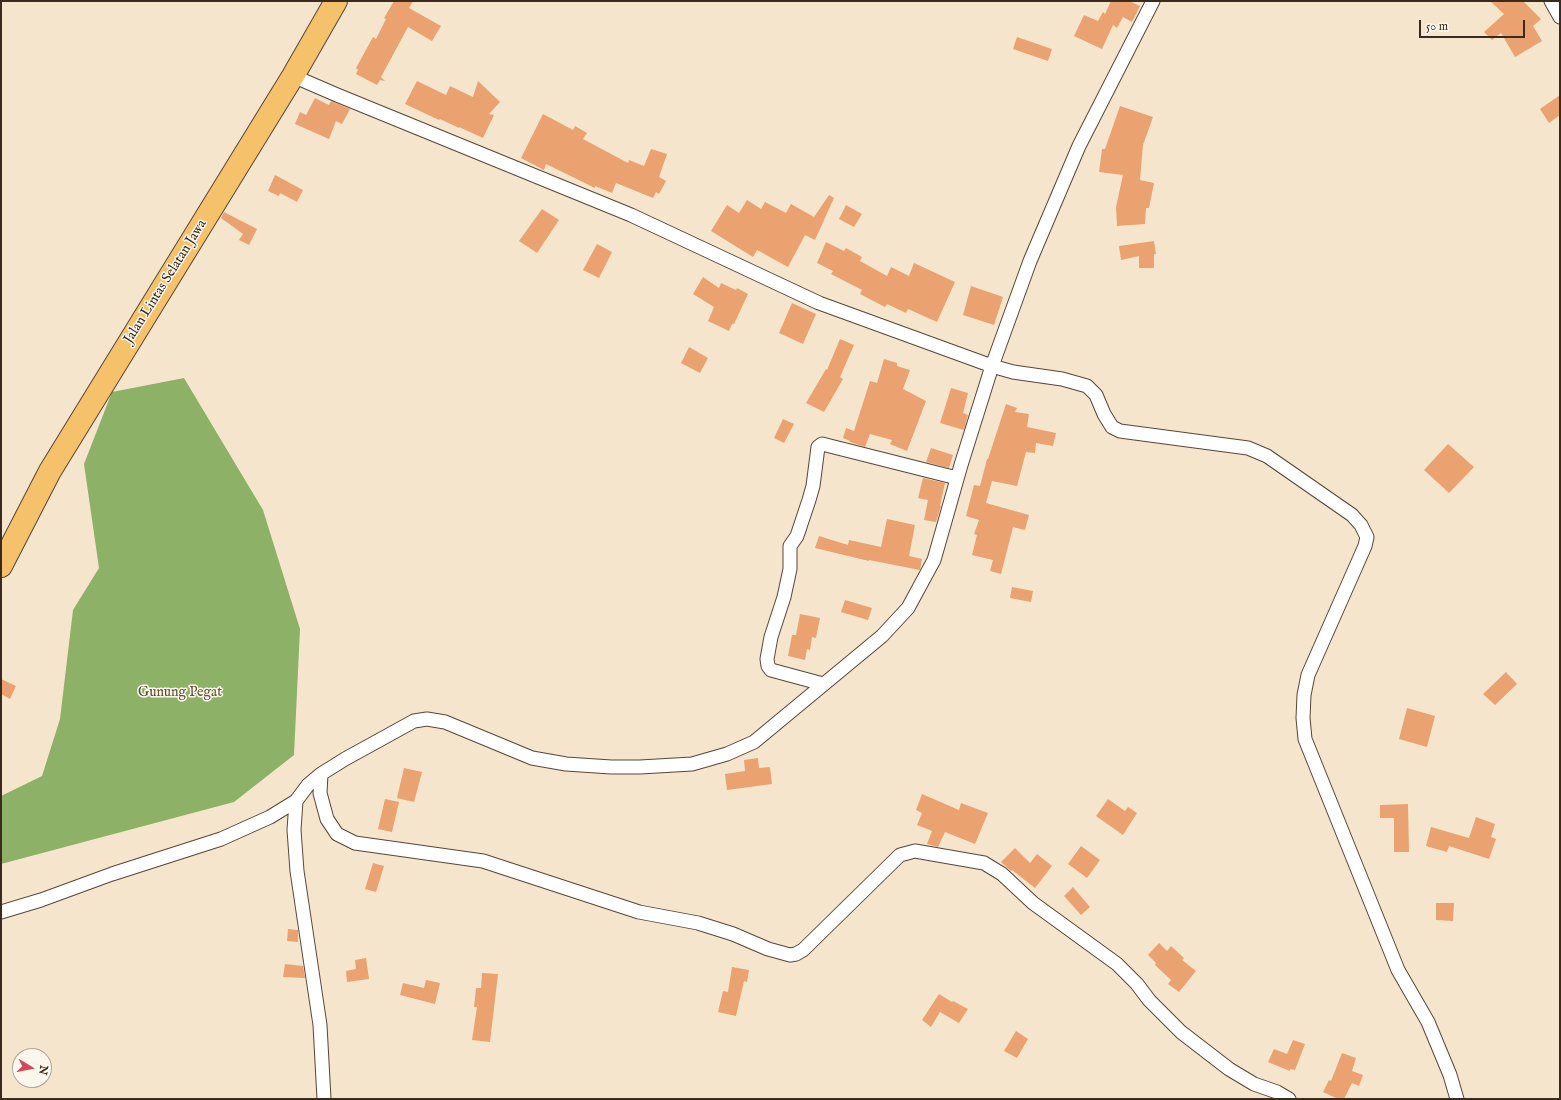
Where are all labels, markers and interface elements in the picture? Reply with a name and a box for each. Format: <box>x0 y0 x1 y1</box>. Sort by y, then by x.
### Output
scale bar <box>1421 12 1527 38</box>
text: 50 m <box>1426 19 1448 34</box>
street label: Jalan Lintas Selatan Jawa <box>121 217 211 347</box>
park label: Gunung Pegat <box>138 685 222 701</box>
north arrow <box>12 1048 52 1088</box>
text: N <box>35 1064 51 1076</box>

